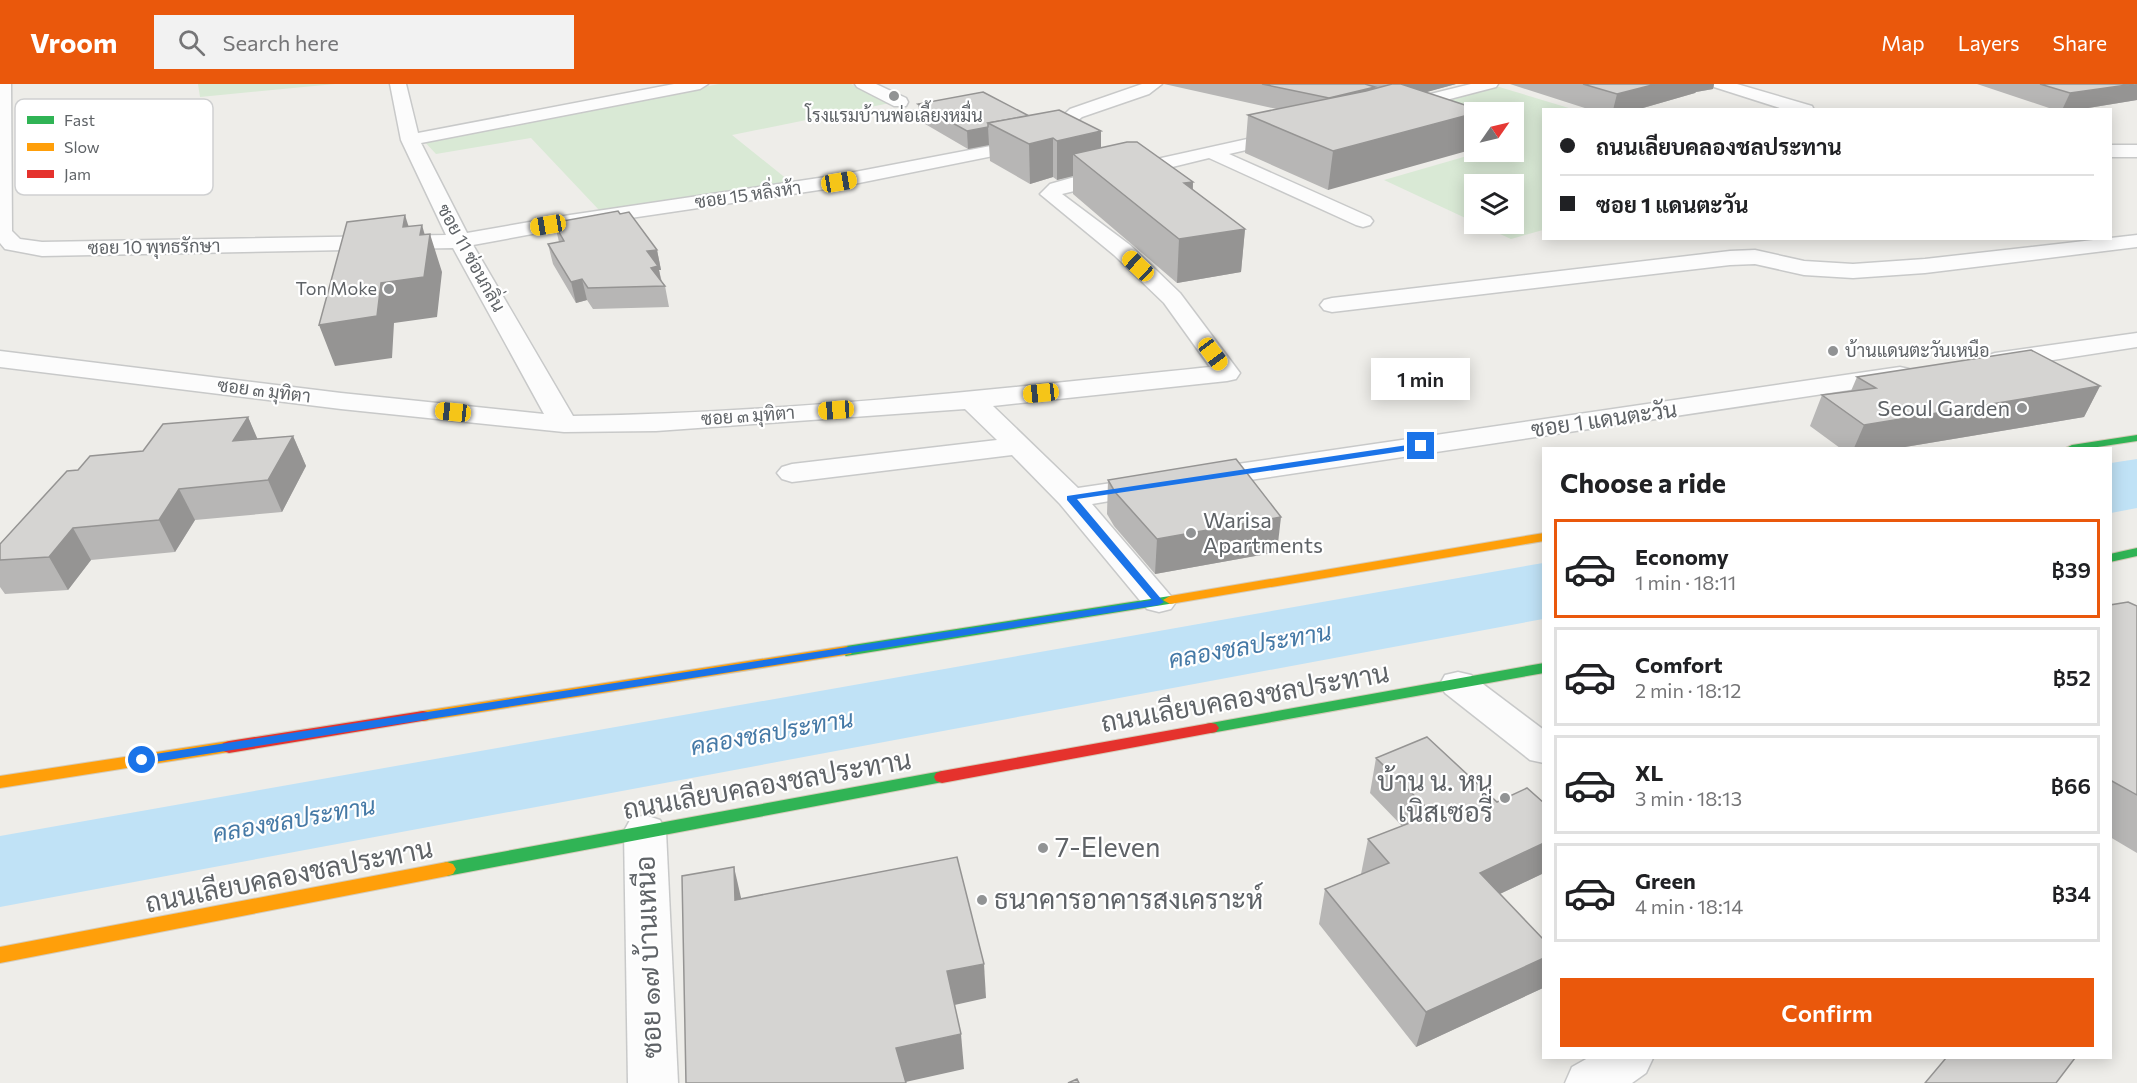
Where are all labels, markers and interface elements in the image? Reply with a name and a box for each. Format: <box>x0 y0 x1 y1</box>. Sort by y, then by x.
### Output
search box <box>154 15 574 69</box>
text: Vroom <box>30 25 118 59</box>
icon: search <box>175 26 208 59</box>
text: Search here <box>223 29 339 56</box>
text: Map <box>1881 30 1925 55</box>
text: Layers <box>1958 30 2020 55</box>
text: Share <box>2053 30 2107 55</box>
marker: โรงแรมบ้านพ่อเลี้ยงหมื่น <box>887 89 901 103</box>
legend <box>15 99 213 195</box>
place label: โรงแรมบ้านพ่อเลี้ยงหมื่น <box>804 100 983 126</box>
north arrow <box>1464 102 1524 162</box>
map controls <box>1464 102 1524 234</box>
text: Fast <box>64 110 95 129</box>
text: ถนนเลียบคลองชลประทาน <box>1596 133 1842 160</box>
text: Slow <box>64 137 100 156</box>
text: Jam <box>64 164 91 183</box>
car <box>820 170 858 194</box>
street label: ซอย 15 หลิ่งห้า <box>693 173 802 212</box>
button: layers <box>1464 174 1524 234</box>
text: ซอย 1 แดนตะวัน <box>1596 191 1748 218</box>
street label: ซอย 11 ซ่อนกลิ่น <box>433 198 513 315</box>
car <box>529 213 567 237</box>
street label: ซอย 10 พุทธรักษา <box>87 234 221 260</box>
car <box>1119 247 1157 285</box>
place label: Ton Moke <box>296 277 377 299</box>
marker: Ton Moke <box>382 282 396 296</box>
car <box>1195 334 1231 374</box>
place label: บ้านแดนตะวันเหนือ <box>1845 339 1990 361</box>
marker: บ้านแดนตะวันเหนือ <box>1826 344 1840 358</box>
callout: 1 min <box>1372 359 1470 401</box>
text: 1 min <box>1397 367 1444 391</box>
street label: ซอย ๓ มุทิตา <box>216 373 312 409</box>
car <box>1022 382 1060 404</box>
place label: Seoul Garden <box>1877 394 2010 421</box>
street label: ซอย 1 แดนตะวัน <box>1529 395 1679 442</box>
car <box>817 400 855 420</box>
car <box>434 401 472 423</box>
street label: ซอย ๓ มุทิตา <box>700 401 796 431</box>
marker: Seoul Garden <box>2015 401 2029 415</box>
route end <box>1407 432 1434 459</box>
text: Choose a ride <box>1560 466 1726 499</box>
place label: Warisa Apartments <box>1203 506 1323 558</box>
marker: Warisa Apartments <box>1184 526 1198 540</box>
icon: car <box>1563 542 1617 596</box>
text: Economy <box>1635 543 1729 570</box>
text: ฿39 <box>2052 556 2091 583</box>
text: 1 min · 18:11 <box>1635 570 1736 594</box>
water label: คลองชลประทาน <box>1166 616 1333 673</box>
icon: car <box>1563 650 1617 704</box>
text: Comfort <box>1635 651 1723 678</box>
street label: ถนนเลียบคลองชลประทาน <box>1098 655 1392 738</box>
text: ฿52 <box>2053 664 2091 691</box>
text: 2 min · 18:12 <box>1635 678 1741 702</box>
water label: คลองชลประทาน <box>688 703 855 760</box>
street label: ถนนเลียบคลองชลประทาน <box>620 742 914 825</box>
route start <box>128 746 155 773</box>
icon: car <box>1563 758 1617 812</box>
text: XL <box>1635 759 1663 786</box>
place label: บ้าน น. หนู เนิสเซอรี่ <box>1377 764 1493 828</box>
text: ฿66 <box>2051 772 2091 799</box>
text: 3 min · 18:13 <box>1635 786 1742 810</box>
water label: คลองชลประทาน <box>210 790 377 847</box>
marker: บ้าน น. หนู เนิสเซอรี่ <box>1498 791 1512 805</box>
street label: ถนนเลียบคลองชลประทาน <box>142 830 435 919</box>
place label: 7-Eleven <box>1055 830 1161 863</box>
marker: 7-Eleven <box>1036 841 1050 855</box>
street label: ซอย ๑๗ บ้านเหนือ <box>627 855 668 1059</box>
icon: car <box>1563 866 1617 920</box>
text: Green <box>1635 867 1696 894</box>
text: ฿34 <box>2052 880 2091 907</box>
place label: ธนาคารอาคารสงเคราะห์ <box>994 882 1263 915</box>
marker: ธนาคารอาคารสงเคราะห์ <box>975 893 989 907</box>
text: 4 min · 18:14 <box>1635 894 1743 918</box>
button: Confirm <box>1560 978 2094 1047</box>

